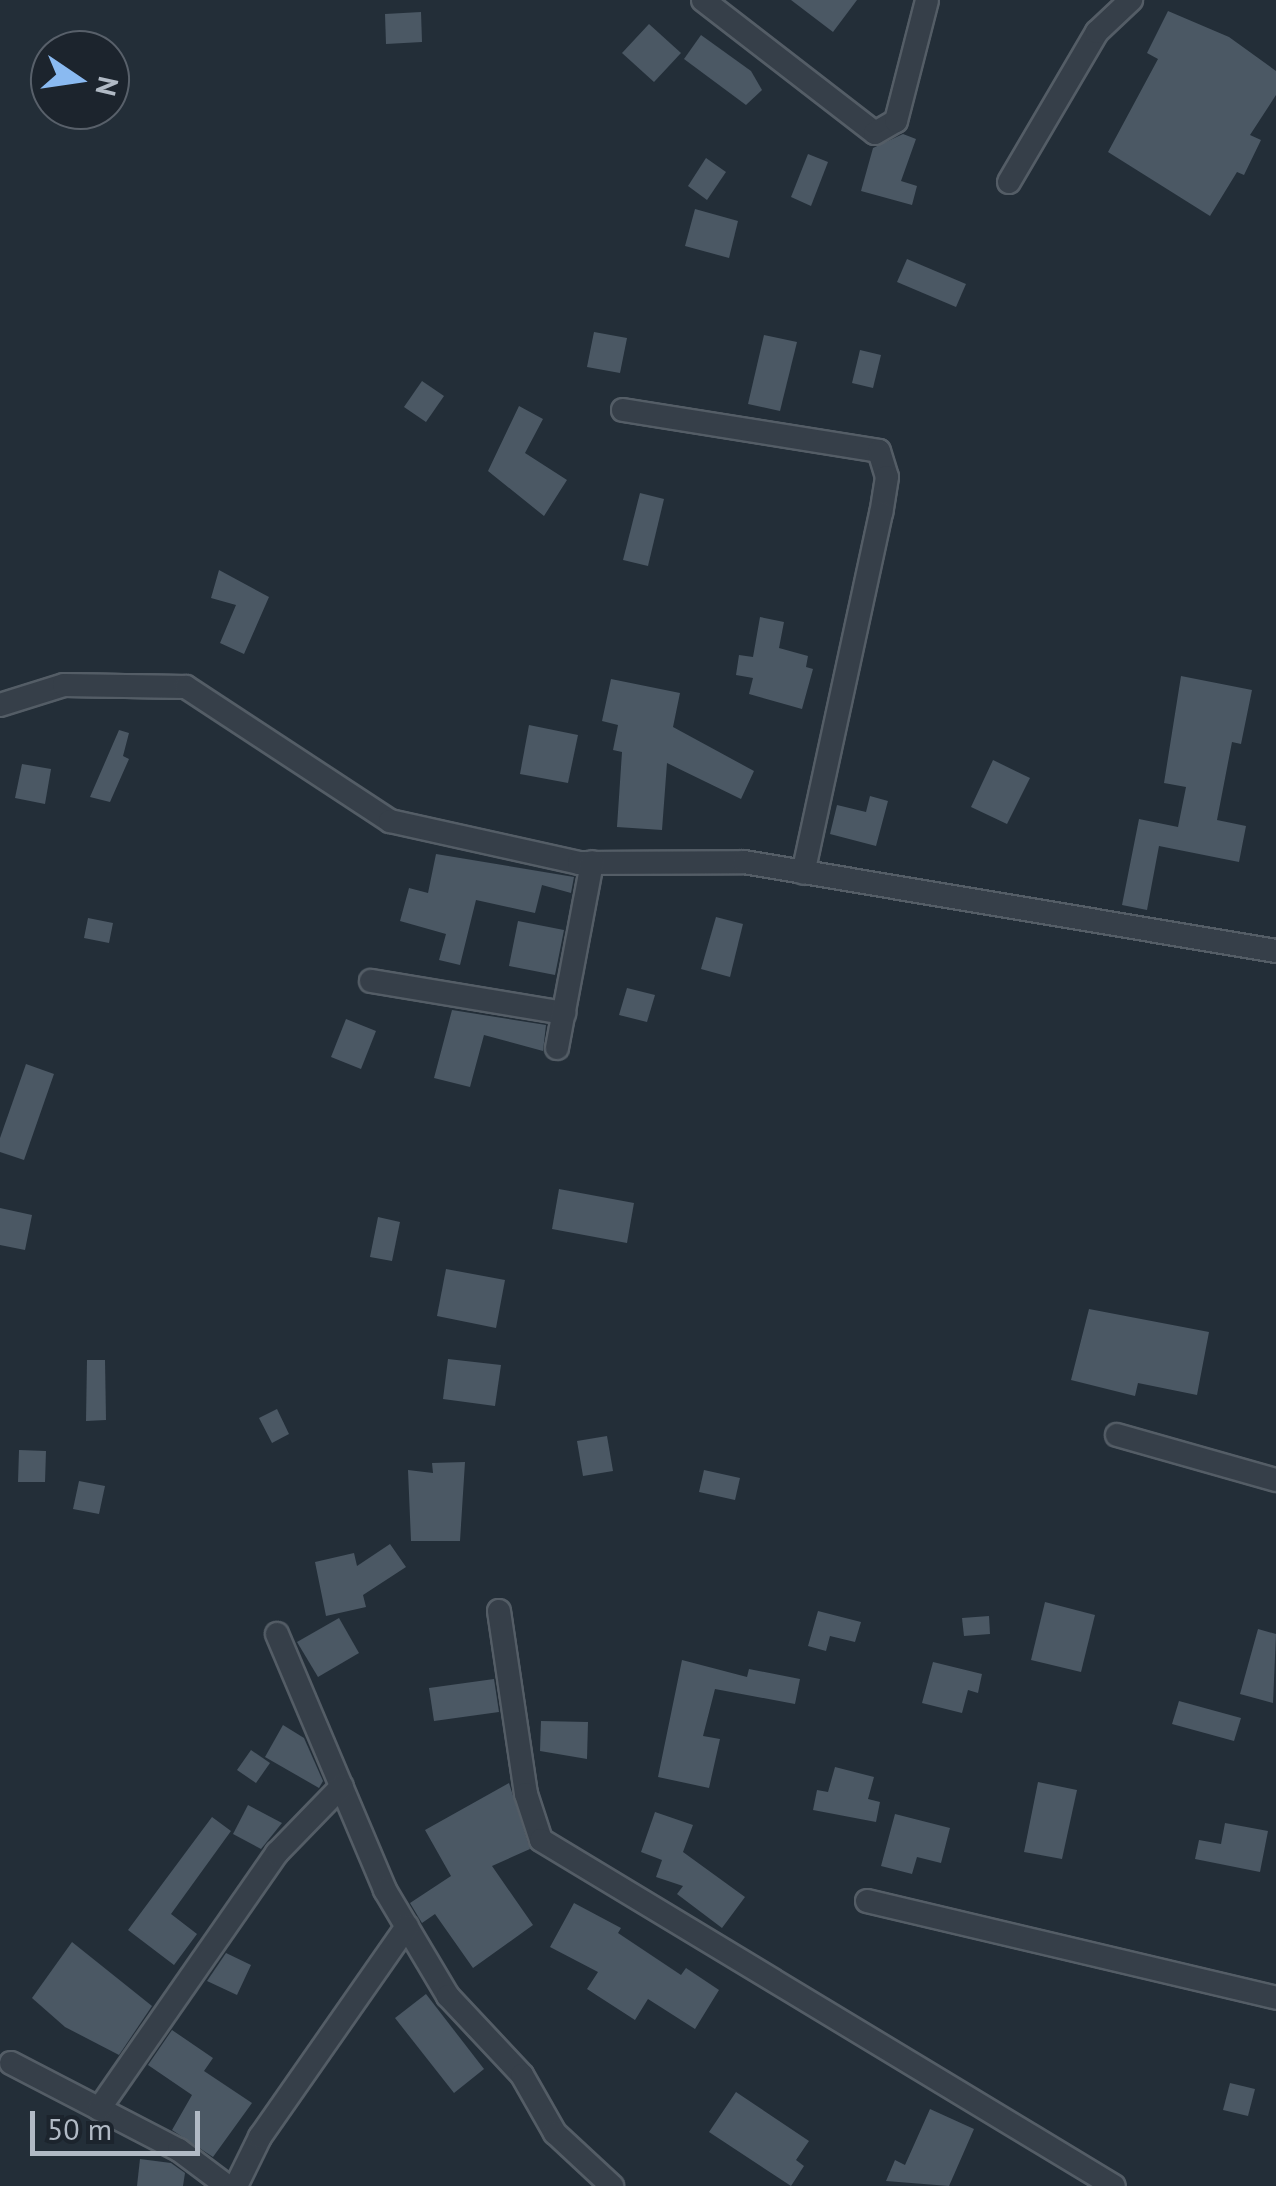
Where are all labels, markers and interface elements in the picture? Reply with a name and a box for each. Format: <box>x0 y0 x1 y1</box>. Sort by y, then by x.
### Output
north arrow <box>30 30 130 130</box>
text: N <box>88 73 128 100</box>
scale bar <box>35 2091 205 2153</box>
text: 50 m <box>47 2109 112 2148</box>

